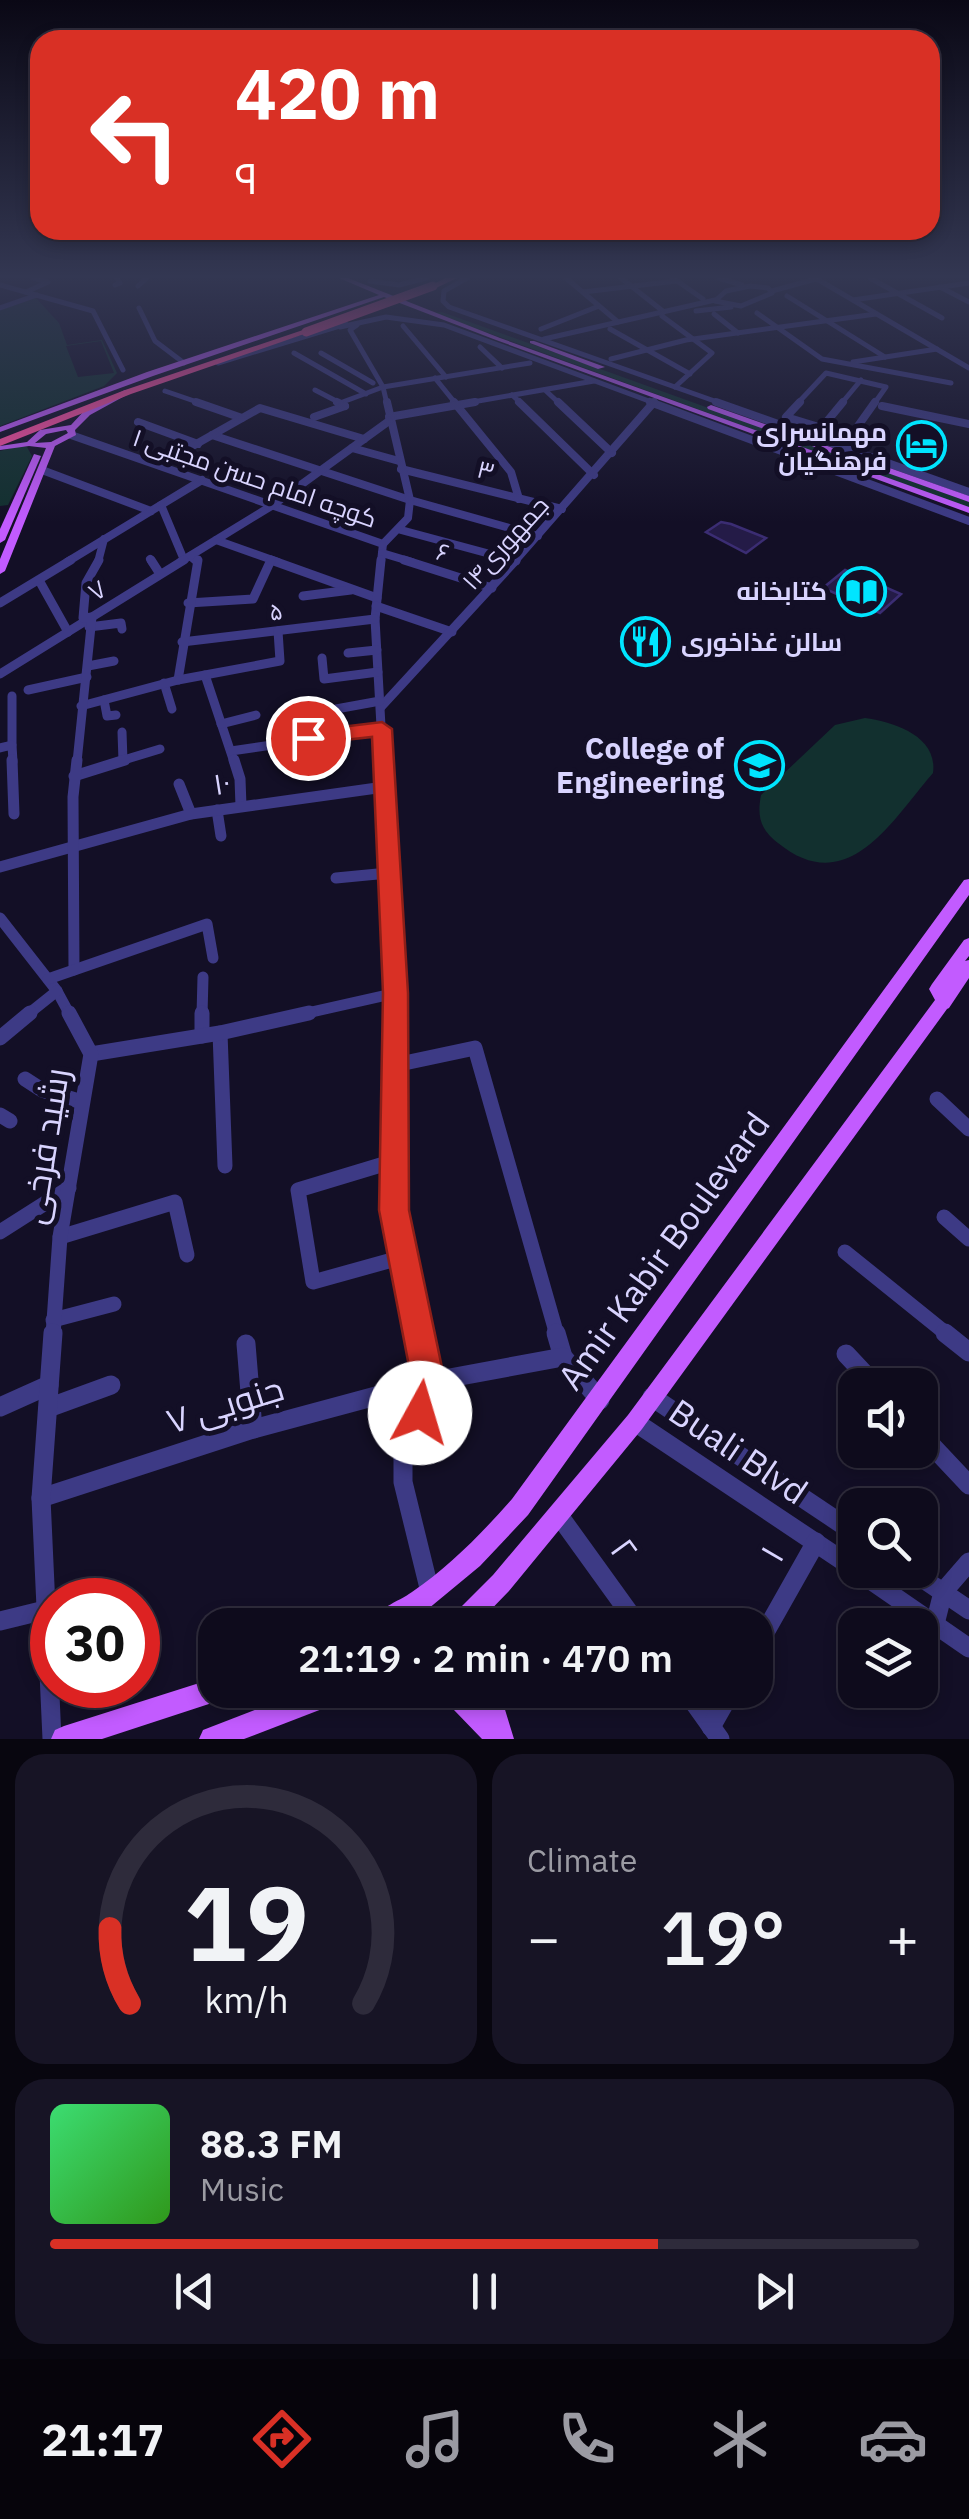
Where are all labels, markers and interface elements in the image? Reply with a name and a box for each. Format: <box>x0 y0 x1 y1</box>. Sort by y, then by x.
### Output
text: 420 m <box>235 47 440 138</box>
icon: left <box>70 70 200 200</box>
text: ۹ <box>235 148 258 206</box>
place label: مهمانسرای فرهنگیان <box>756 415 887 477</box>
street label: کوچه امام حسن مجتبی ۱ <box>128 420 382 537</box>
hotel icon: مهمانسرای فرهنگیان <box>896 420 948 472</box>
street label: ۳ <box>474 451 498 488</box>
street label: جمهوری۱۴ <box>454 489 555 596</box>
street label: ۶ <box>432 534 454 569</box>
library icon: کتابخانه <box>836 565 888 617</box>
street label: ۷ <box>81 571 112 608</box>
place label: کتابخانه <box>737 574 827 607</box>
street label: ۵ <box>267 593 285 628</box>
restaurant icon: سالن غذاخوری <box>620 616 672 668</box>
place label: سالن غذاخوری <box>681 625 842 658</box>
pin <box>266 696 351 781</box>
icon: arrive <box>281 711 336 766</box>
place label: College of Engineering <box>556 728 724 801</box>
school or university icon: College of Engineering <box>733 740 785 792</box>
street label: ۱۰ <box>210 762 233 803</box>
street label: رشید فرخی <box>9 1064 79 1227</box>
street label: Amir Kabir Boulevard <box>547 1102 780 1399</box>
position arrow <box>368 1361 472 1465</box>
street label: ۷ جنوبی <box>160 1364 289 1444</box>
map controls <box>838 1368 938 1708</box>
button: sound <box>838 1368 938 1468</box>
street label: Buali Blvd <box>661 1388 817 1514</box>
button: search <box>838 1488 938 1588</box>
street label: ۲ <box>601 1528 649 1570</box>
street label: ۱ <box>749 1537 794 1570</box>
speed limit sign: 30 <box>30 1578 160 1708</box>
button: layers <box>838 1608 938 1708</box>
text: 21:19 · 2 min · 470 m <box>298 1633 673 1682</box>
text: Climate <box>527 1839 637 1881</box>
text: 19 <box>184 1854 308 1990</box>
text: 19° <box>660 1888 786 1986</box>
text: − <box>527 1902 560 1973</box>
text: + <box>886 1902 919 1973</box>
text: km/h <box>204 1976 288 2023</box>
text: 88.3 FM <box>200 2119 343 2168</box>
text: Music <box>200 2168 284 2210</box>
icon: previous <box>167 2264 222 2319</box>
icon: pause <box>457 2264 512 2319</box>
icon: next <box>747 2264 802 2319</box>
icon: directions <box>247 2404 317 2474</box>
icon: music <box>400 2404 470 2474</box>
icon: phone <box>552 2404 622 2474</box>
icon: climate <box>705 2404 775 2474</box>
icon: car <box>858 2404 928 2474</box>
text: 21:17 <box>41 2410 164 2468</box>

